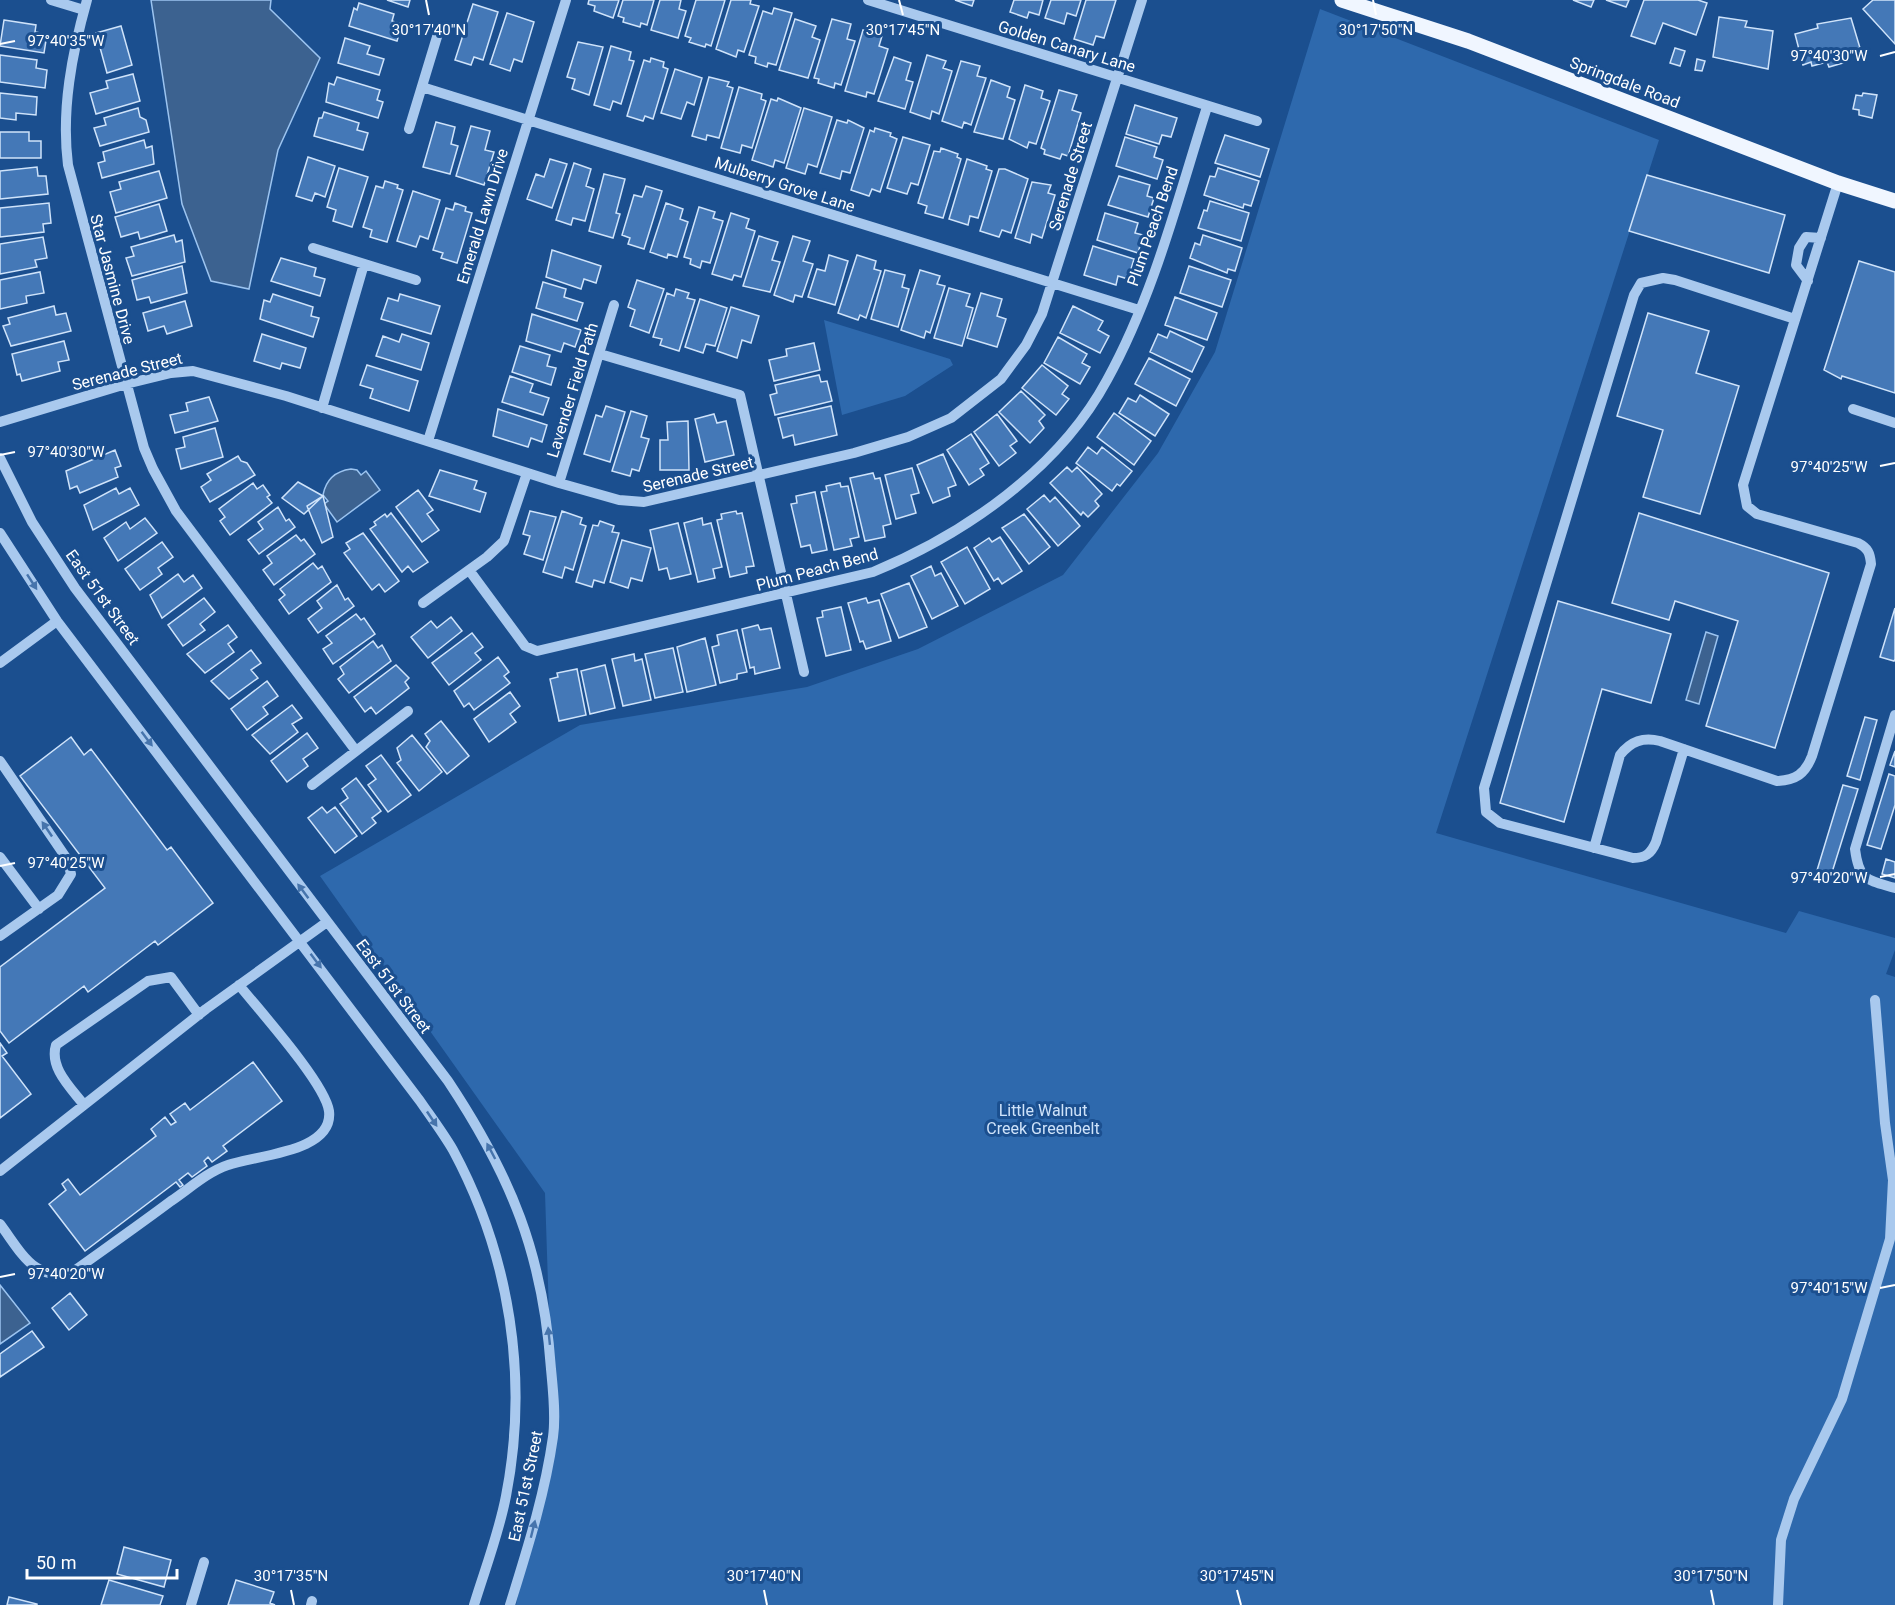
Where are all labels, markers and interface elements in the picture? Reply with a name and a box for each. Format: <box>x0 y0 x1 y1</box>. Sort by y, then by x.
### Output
street label: Golden Canary Lane <box>996 17 1138 76</box>
text: 30°17'40"N <box>392 21 466 39</box>
text: 30°17'45"N <box>866 21 940 39</box>
text: 30°17'50"N <box>1339 21 1413 39</box>
text: 97°40'35"W <box>28 32 104 50</box>
text: 97°40'30"W <box>1791 47 1867 65</box>
street label: Springdale Road <box>1567 53 1683 112</box>
street label: Serenade Street <box>1045 119 1096 233</box>
street label: Emerald Lawn Drive <box>453 146 512 286</box>
street label: Mulberry Grove Lane <box>712 153 857 216</box>
street label: Plum Peach Bend <box>1123 164 1182 289</box>
street label: Star Jasmine Drive <box>86 212 139 346</box>
street label: Lavender Field Path <box>543 320 602 460</box>
street label: Serenade Street <box>70 349 184 394</box>
text: 97°40'30"W <box>28 443 104 461</box>
street label: Serenade Street <box>641 453 755 496</box>
text: 97°40'25"W <box>1791 458 1867 476</box>
street label: Plum Peach Bend <box>754 544 880 595</box>
street label: East 51st Street <box>62 546 143 649</box>
one-way arrow <box>26 574 37 591</box>
one-way arrow <box>141 732 153 747</box>
one-way arrow <box>41 822 53 838</box>
text: 97°40'25"W <box>28 854 104 872</box>
text: 97°40'20"W <box>1791 869 1867 887</box>
one-way arrow <box>298 884 310 899</box>
street label: East 51st Street <box>352 935 435 1037</box>
one-way arrow <box>310 953 322 969</box>
park label: Little Walnut Creek Greenbelt <box>986 1101 1100 1138</box>
one-way arrow <box>426 1110 437 1127</box>
one-way arrow <box>486 1142 496 1159</box>
text: 97°40'20"W <box>28 1265 104 1283</box>
text: 97°40'15"W <box>1791 1279 1867 1297</box>
one-way arrow <box>544 1327 554 1346</box>
street label: East 51st Street <box>504 1429 547 1543</box>
one-way arrow <box>529 1520 539 1538</box>
scale bar <box>27 1542 177 1580</box>
text: 50 m <box>36 1552 76 1573</box>
text: 30°17'35"N <box>254 1567 328 1585</box>
text: 30°17'40"N <box>727 1567 801 1585</box>
text: 30°17'45"N <box>1200 1567 1274 1585</box>
text: 30°17'50"N <box>1674 1567 1748 1585</box>

